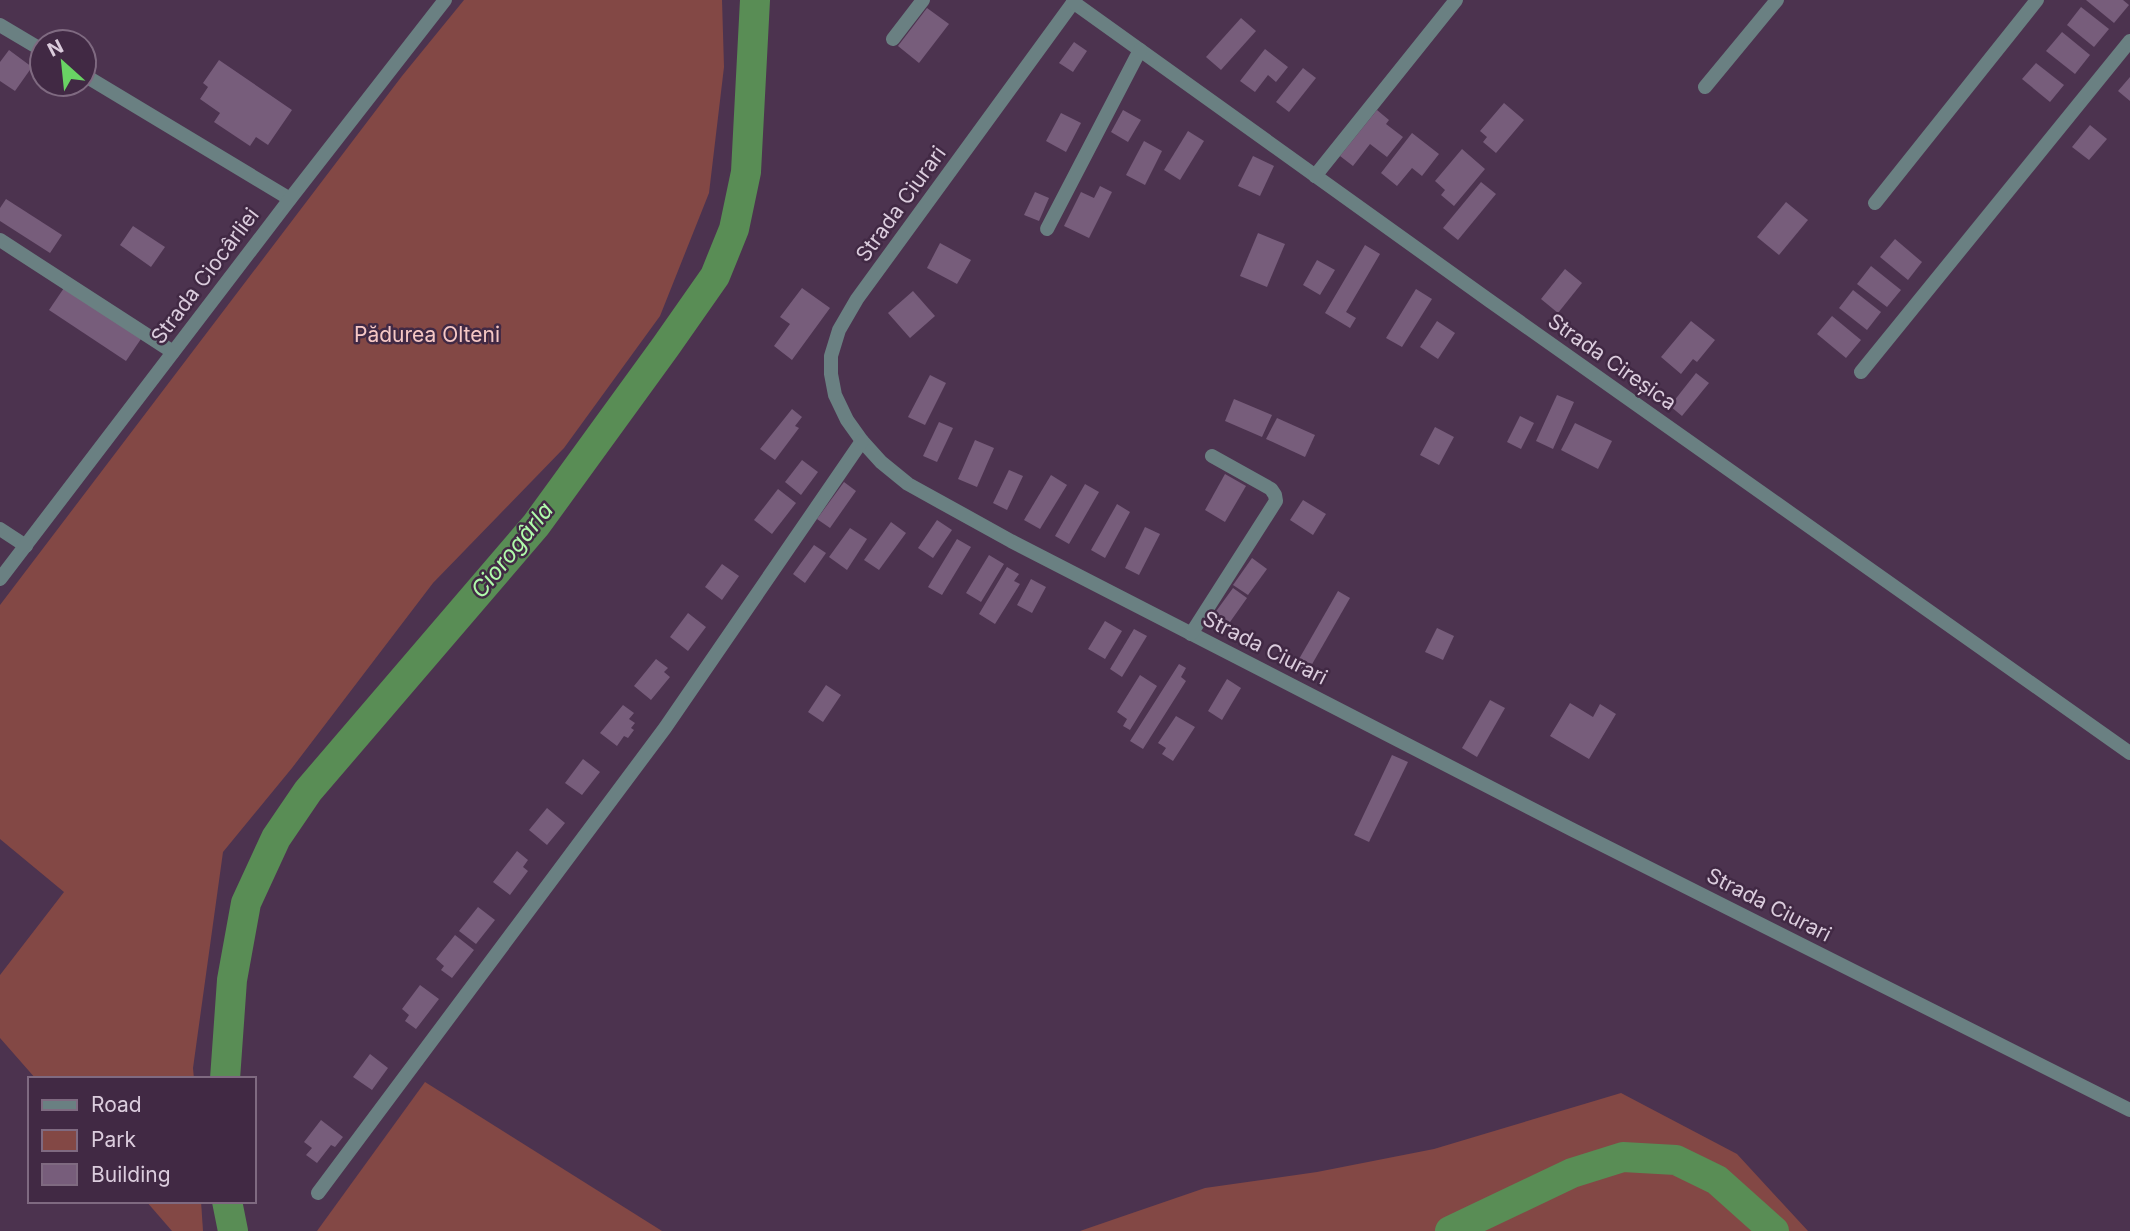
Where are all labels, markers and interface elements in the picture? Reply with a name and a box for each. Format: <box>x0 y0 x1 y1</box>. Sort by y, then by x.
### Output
north arrow <box>28 28 98 98</box>
text: N <box>44 35 67 62</box>
street label: Strada Ciurari <box>850 141 951 266</box>
street label: Strada Ciocârliei <box>145 203 264 348</box>
street label: Strada Cireșica <box>1543 308 1681 415</box>
park label: Pădurea Olteni <box>354 322 500 347</box>
water label: Ciorogârla <box>465 496 559 604</box>
street label: Strada Ciurari <box>1199 605 1332 690</box>
street label: Strada Ciurari <box>1703 862 1836 947</box>
legend <box>28 1077 256 1203</box>
text: Road <box>91 1092 142 1117</box>
text: Park <box>91 1127 136 1152</box>
text: Building <box>91 1162 171 1187</box>

